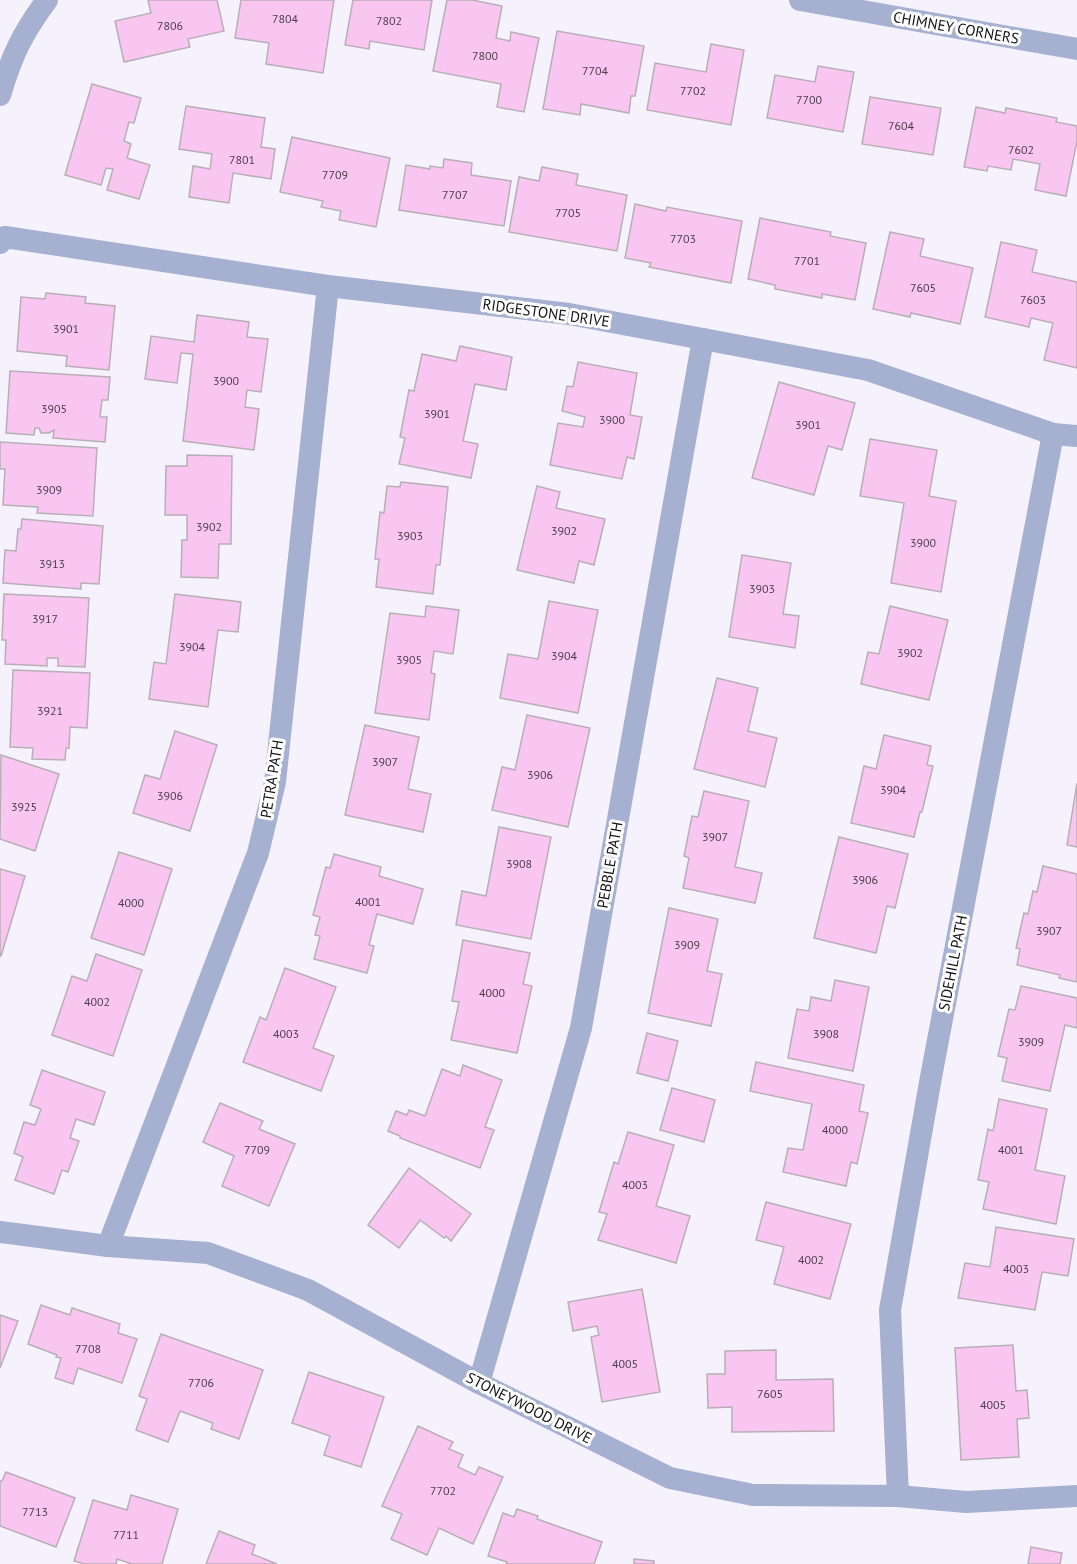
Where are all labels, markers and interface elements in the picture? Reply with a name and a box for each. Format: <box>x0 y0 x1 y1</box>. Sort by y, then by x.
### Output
street label: CHIMNEY CORNERS <box>892 7 1020 48</box>
house number: 7804 <box>272 11 299 26</box>
house number: 7802 <box>376 13 402 28</box>
house number: 7806 <box>157 18 183 33</box>
house number: 7800 <box>472 48 499 63</box>
house number: 7704 <box>582 63 609 78</box>
house number: 7702 <box>680 83 706 98</box>
house number: 7700 <box>796 92 823 107</box>
house number: 7604 <box>888 118 915 133</box>
house number: 7602 <box>1008 142 1034 157</box>
house number: 7801 <box>229 152 255 167</box>
house number: 7709 <box>322 167 348 182</box>
house number: 7707 <box>442 187 468 202</box>
house number: 7705 <box>555 205 581 220</box>
house number: 7703 <box>670 231 696 246</box>
house number: 7701 <box>794 253 820 268</box>
house number: 7605 <box>910 280 936 295</box>
house number: 7603 <box>1020 292 1046 307</box>
street label: RIDGESTONE DRIVE <box>481 294 611 331</box>
house number: 3901 <box>53 321 79 336</box>
house number: 3900 <box>213 373 240 388</box>
house number: 3905 <box>41 401 67 416</box>
house number: 3901 <box>424 406 450 421</box>
house number: 3900 <box>599 412 626 427</box>
house number: 3901 <box>795 417 821 432</box>
house number: 3909 <box>36 482 62 497</box>
house number: 3902 <box>196 519 222 534</box>
house number: 3902 <box>551 523 577 538</box>
house number: 3903 <box>397 528 423 543</box>
house number: 3900 <box>910 535 937 550</box>
house number: 3913 <box>39 556 65 571</box>
house number: 3903 <box>749 581 775 596</box>
house number: 3917 <box>32 611 58 626</box>
house number: 3904 <box>179 639 206 654</box>
house number: 3902 <box>897 645 923 660</box>
house number: 3904 <box>551 648 578 663</box>
house number: 3905 <box>396 652 422 667</box>
house number: 3921 <box>37 703 63 718</box>
street label: PETRA PATH <box>256 738 287 819</box>
house number: 3907 <box>372 754 398 769</box>
house number: 3906 <box>527 767 553 782</box>
house number: 3904 <box>880 782 907 797</box>
house number: 3906 <box>157 788 183 803</box>
house number: 3925 <box>11 799 37 814</box>
street label: PEBBLE PATH <box>593 820 626 910</box>
house number: 3907 <box>702 829 728 844</box>
house number: 3908 <box>506 856 532 871</box>
house number: 3906 <box>852 872 878 887</box>
house number: 4001 <box>355 894 381 909</box>
house number: 4000 <box>118 895 145 910</box>
street label: SIDEHILL PATH <box>934 913 971 1012</box>
house number: 3907 <box>1036 923 1062 938</box>
house number: 3909 <box>674 937 700 952</box>
house number: 4000 <box>479 985 506 1000</box>
house number: 4002 <box>84 994 110 1009</box>
house number: 4003 <box>273 1026 299 1041</box>
house number: 3908 <box>813 1026 839 1041</box>
house number: 3909 <box>1018 1034 1044 1049</box>
house number: 4000 <box>822 1122 849 1137</box>
house number: 7709 <box>244 1142 270 1157</box>
house number: 4001 <box>998 1142 1024 1157</box>
house number: 4003 <box>622 1177 648 1192</box>
house number: 4002 <box>798 1252 824 1267</box>
house number: 4003 <box>1003 1261 1029 1276</box>
house number: 7708 <box>75 1341 101 1356</box>
house number: 4005 <box>612 1356 638 1371</box>
street label: STONEYWOOD DRIVE <box>463 1368 595 1447</box>
house number: 7706 <box>188 1375 214 1390</box>
house number: 7605 <box>757 1386 783 1401</box>
house number: 4005 <box>980 1397 1006 1412</box>
house number: 7702 <box>430 1483 456 1498</box>
house number: 7713 <box>22 1504 48 1519</box>
house number: 7711 <box>113 1527 139 1542</box>

